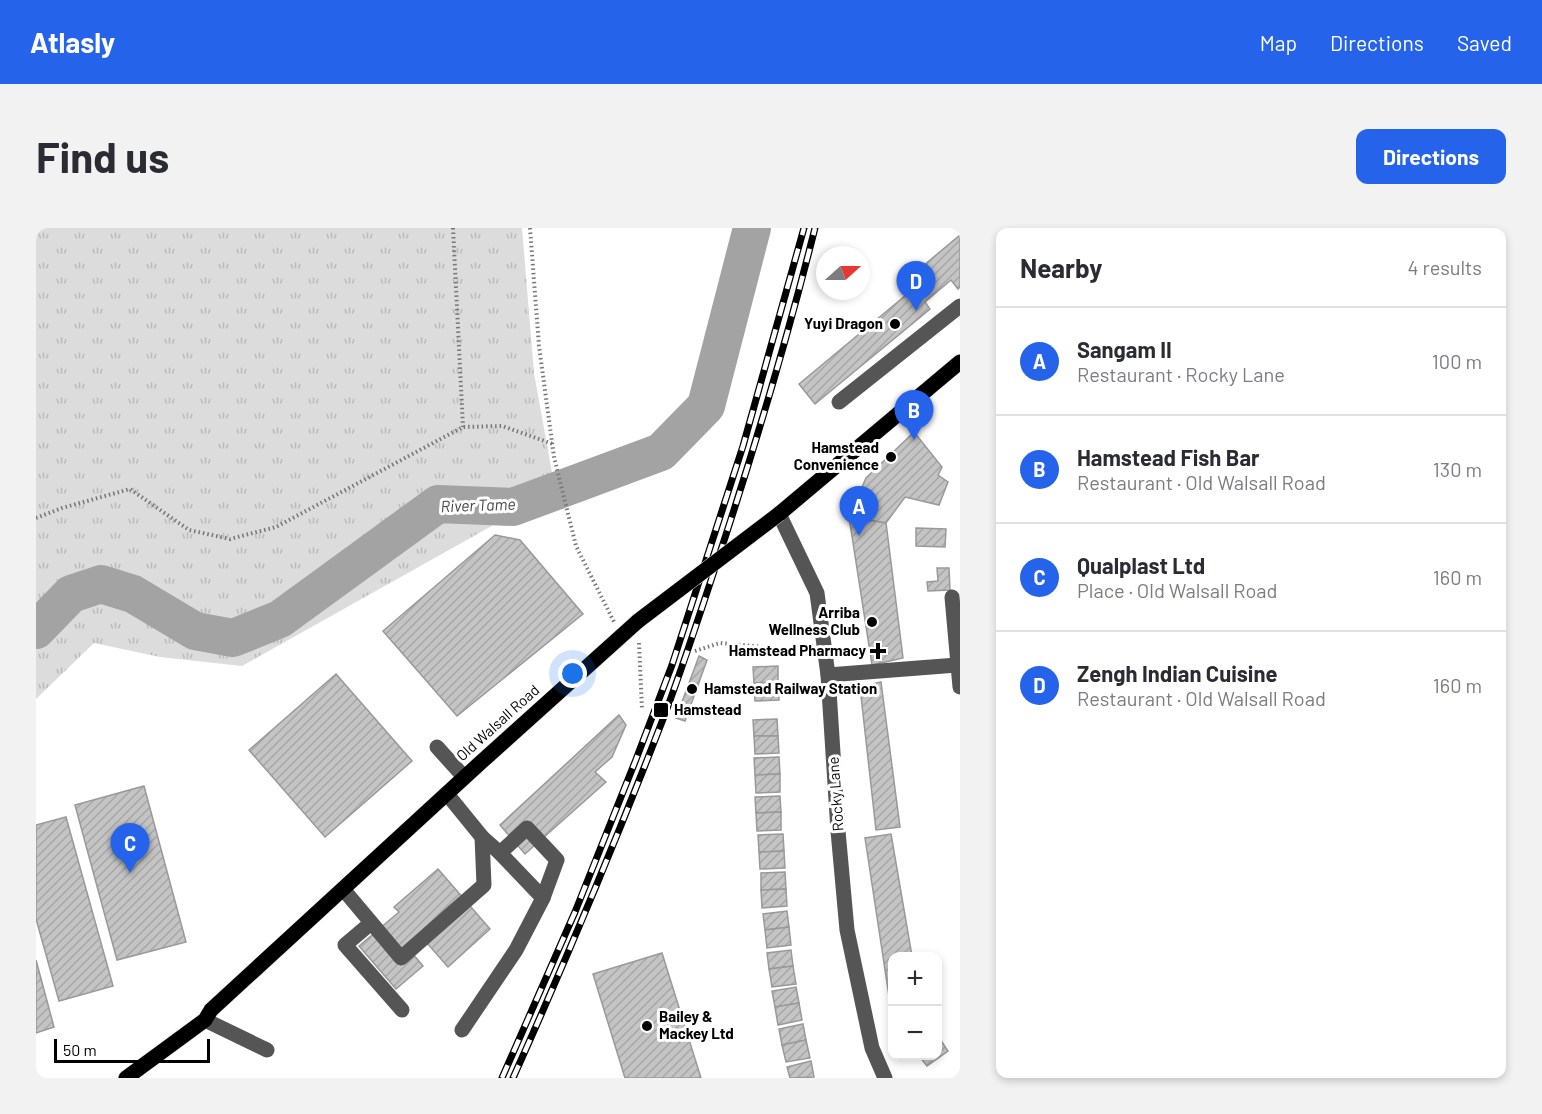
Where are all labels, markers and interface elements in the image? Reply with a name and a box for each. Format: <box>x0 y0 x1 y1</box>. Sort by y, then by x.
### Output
text: Atlasly <box>30 25 115 59</box>
text: Map <box>1260 30 1297 55</box>
text: Directions <box>1330 30 1424 55</box>
text: Saved <box>1457 30 1512 55</box>
button: Directions <box>1356 129 1506 184</box>
text: Find us <box>36 131 169 181</box>
north arrow <box>816 246 870 300</box>
text: Nearby <box>1020 252 1102 283</box>
text: 4 results <box>1407 255 1482 279</box>
pin: D <box>896 262 936 311</box>
place label: Yuyi Dragon <box>804 314 883 332</box>
marker: Yuyi Dragon <box>888 317 902 331</box>
text: Sangam II <box>1077 336 1172 362</box>
text: A <box>1033 349 1046 373</box>
text: 100 m <box>1432 349 1482 373</box>
text: Restaurant · Rocky Lane <box>1077 362 1285 386</box>
pin: B <box>894 390 934 440</box>
place label: Hamstead Convenience <box>794 438 879 473</box>
text: Hamstead Fish Bar <box>1077 444 1259 470</box>
marker: Hamstead Convenience <box>884 450 898 464</box>
text: B <box>1033 457 1046 481</box>
text: 130 m <box>1433 457 1482 481</box>
text: Restaurant · Old Walsall Road <box>1077 470 1326 494</box>
pin: A <box>840 486 878 536</box>
water label: River Tame <box>440 494 516 515</box>
text: Qualplast Ltd <box>1077 552 1205 578</box>
text: C <box>1033 565 1046 589</box>
text: 160 m <box>1433 565 1482 589</box>
text: Place · Old Walsall Road <box>1077 578 1278 602</box>
place label: Arriba Wellness Club <box>769 603 860 638</box>
marker: Arriba Wellness Club <box>865 615 879 629</box>
place label: Hamstead Pharmacy <box>729 641 866 659</box>
marker: Hamstead Pharmacy <box>871 644 885 658</box>
your location <box>558 659 587 688</box>
text: Zengh Indian Cuisine <box>1077 660 1277 686</box>
text: D <box>1033 673 1046 697</box>
text: 160 m <box>1433 673 1482 697</box>
place label: Hamstead Railway Station <box>704 679 877 697</box>
street label: Old Walsall Road <box>452 680 543 764</box>
marker: Hamstead Railway Station <box>685 682 699 696</box>
text: Restaurant · Old Walsall Road <box>1077 686 1326 710</box>
place label: Hamstead <box>674 700 742 718</box>
marker: Hamstead <box>652 701 670 719</box>
street label: Rocky Lane <box>823 756 847 832</box>
pin: C <box>110 824 149 873</box>
map controls <box>888 952 942 1060</box>
button: + <box>888 952 942 1006</box>
button: − <box>888 1006 942 1060</box>
place label: Bailey & Mackey Ltd <box>659 1007 734 1042</box>
marker: Bailey & Mackey Ltd <box>640 1019 654 1033</box>
scale bar <box>54 1036 210 1064</box>
text: 50 m <box>63 1040 97 1059</box>

